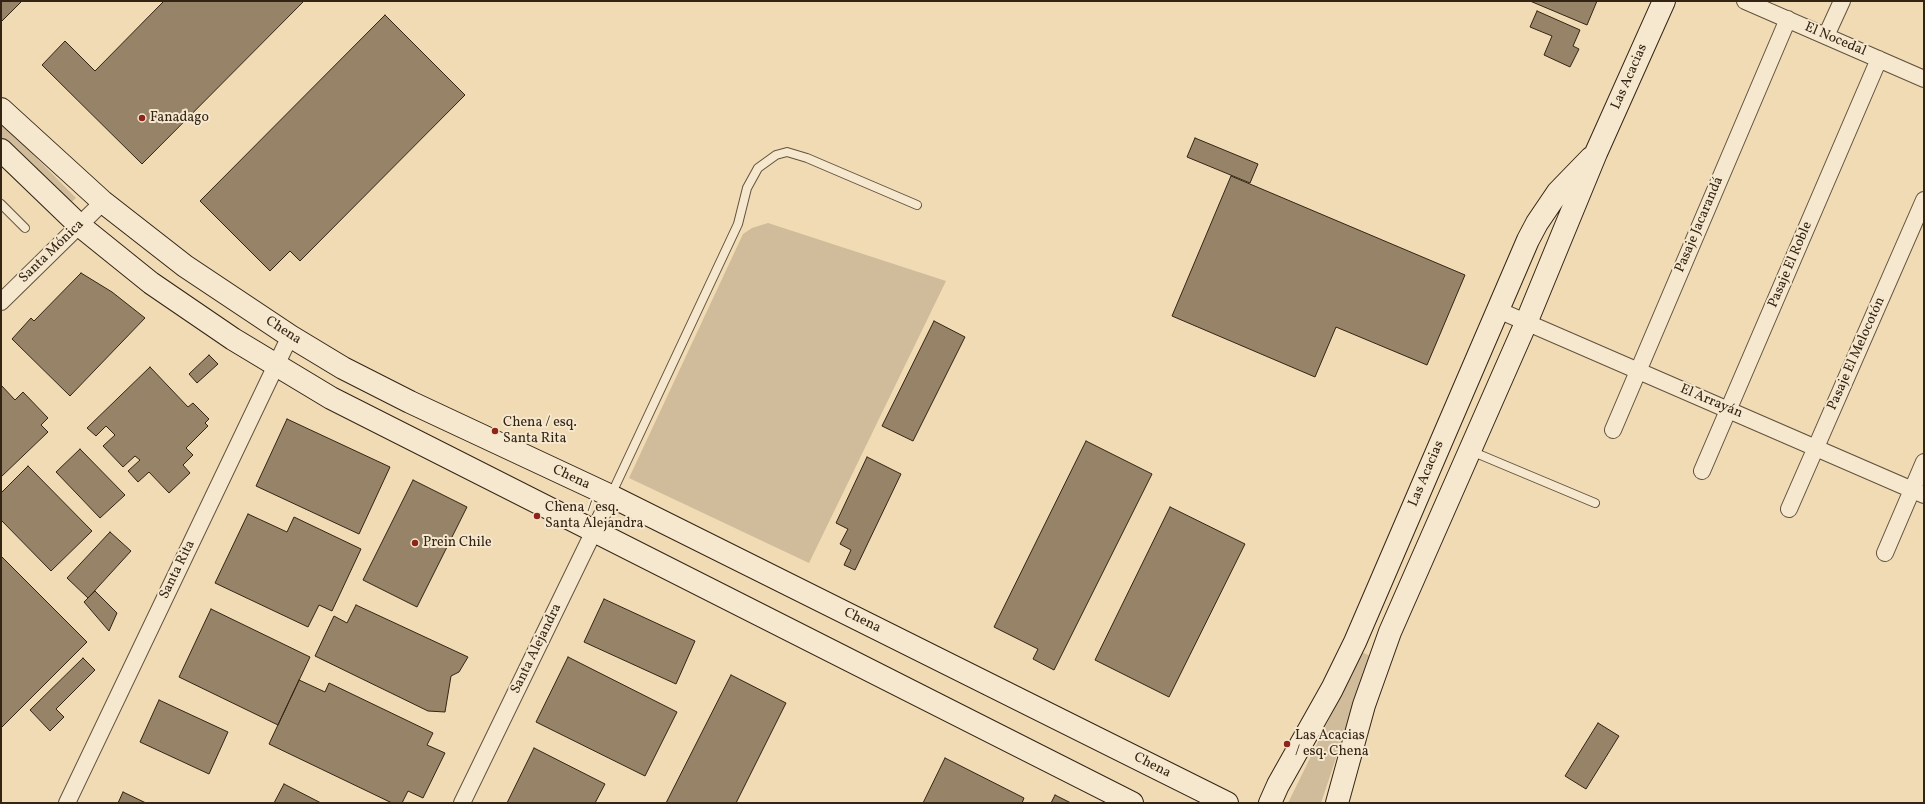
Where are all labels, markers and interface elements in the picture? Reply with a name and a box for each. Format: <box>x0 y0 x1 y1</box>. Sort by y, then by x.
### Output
street label: El Nocedal <box>1802 20 1868 60</box>
street label: Las Acacias <box>1608 42 1652 112</box>
place label: Fanadago <box>150 110 209 126</box>
marker: Fanadago <box>137 113 147 123</box>
street label: Pasaje Jacarandá <box>1672 175 1728 275</box>
street label: Santa Mónica <box>16 217 88 287</box>
street label: Pasaje El Roble <box>1765 219 1817 311</box>
street label: Pasaje El Melocotón <box>1824 295 1890 413</box>
street label: Chena <box>262 313 304 349</box>
street label: El Arrayán <box>1677 381 1745 423</box>
place label: Chena / esq. Santa Rita <box>503 415 577 448</box>
marker: Chena / esq. Santa Rita <box>490 426 500 436</box>
street label: Las Acacias <box>1406 439 1448 509</box>
street label: Chena <box>550 462 592 494</box>
place label: Chena / esq. Santa Alejandra <box>545 500 643 532</box>
marker: Chena / esq. Santa Alejandra <box>532 511 542 521</box>
place label: Prein Chile <box>423 535 492 551</box>
street label: Santa Rita <box>157 538 199 602</box>
marker: Prein Chile <box>410 538 420 548</box>
street label: Santa Alejandra <box>508 601 566 697</box>
street label: Chena <box>841 605 883 637</box>
place label: Las Acacias / esq. Chena <box>1295 728 1369 760</box>
marker: Las Acacias / esq. Chena <box>1282 739 1292 749</box>
street label: Chena <box>1131 750 1173 782</box>

